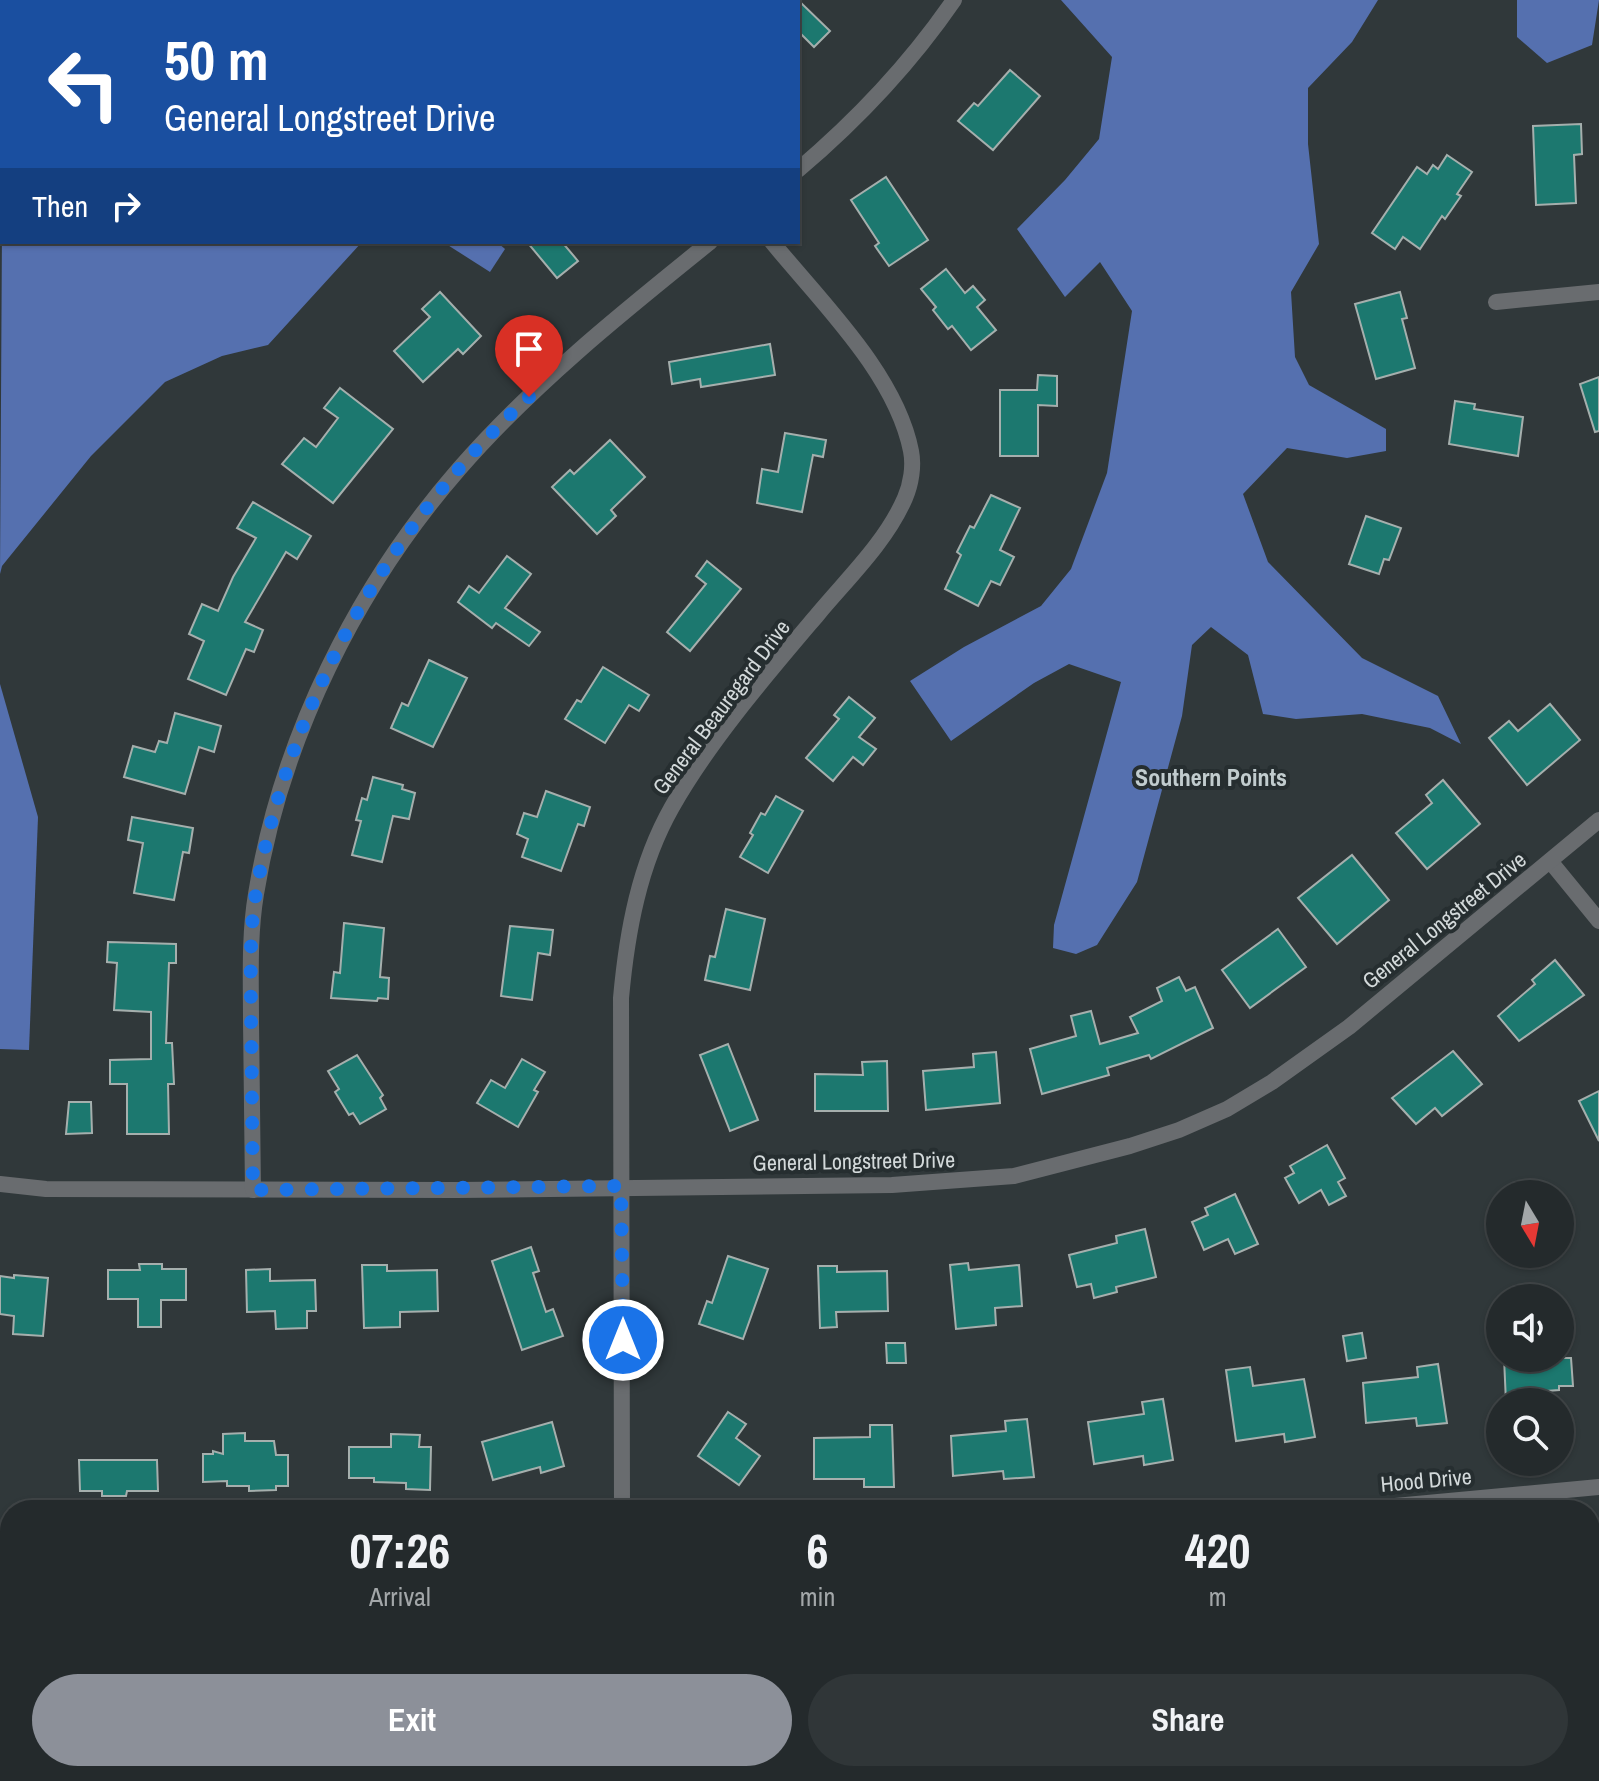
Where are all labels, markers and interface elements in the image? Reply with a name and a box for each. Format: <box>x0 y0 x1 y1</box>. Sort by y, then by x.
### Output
text: 50 m <box>164 22 269 97</box>
icon: left <box>32 32 136 136</box>
text: General Longstreet Drive <box>164 94 495 142</box>
icon: right <box>104 184 148 228</box>
text: Then <box>32 186 88 226</box>
pin <box>495 315 563 397</box>
icon: arrive <box>507 327 551 371</box>
street label: General Beauregard Drive <box>645 613 797 801</box>
district label: Southern Points <box>1135 761 1287 793</box>
street label: General Longstreet Drive <box>1356 845 1532 995</box>
street label: General Longstreet Drive <box>752 1144 956 1178</box>
north arrow <box>1486 1180 1574 1268</box>
map controls <box>1486 1180 1574 1476</box>
button: sound <box>1486 1284 1574 1372</box>
position arrow <box>581 1298 665 1382</box>
button: search <box>1486 1388 1574 1476</box>
street label: Hood Drive <box>1379 1461 1473 1499</box>
text: 07:26 <box>350 1518 450 1583</box>
text: 6 <box>807 1518 828 1583</box>
text: 420 <box>1185 1518 1250 1583</box>
text: Arrival <box>369 1579 431 1614</box>
text: min <box>800 1579 835 1614</box>
text: m <box>1209 1579 1227 1614</box>
button: Exit <box>32 1674 792 1766</box>
button: Share <box>808 1674 1568 1766</box>

